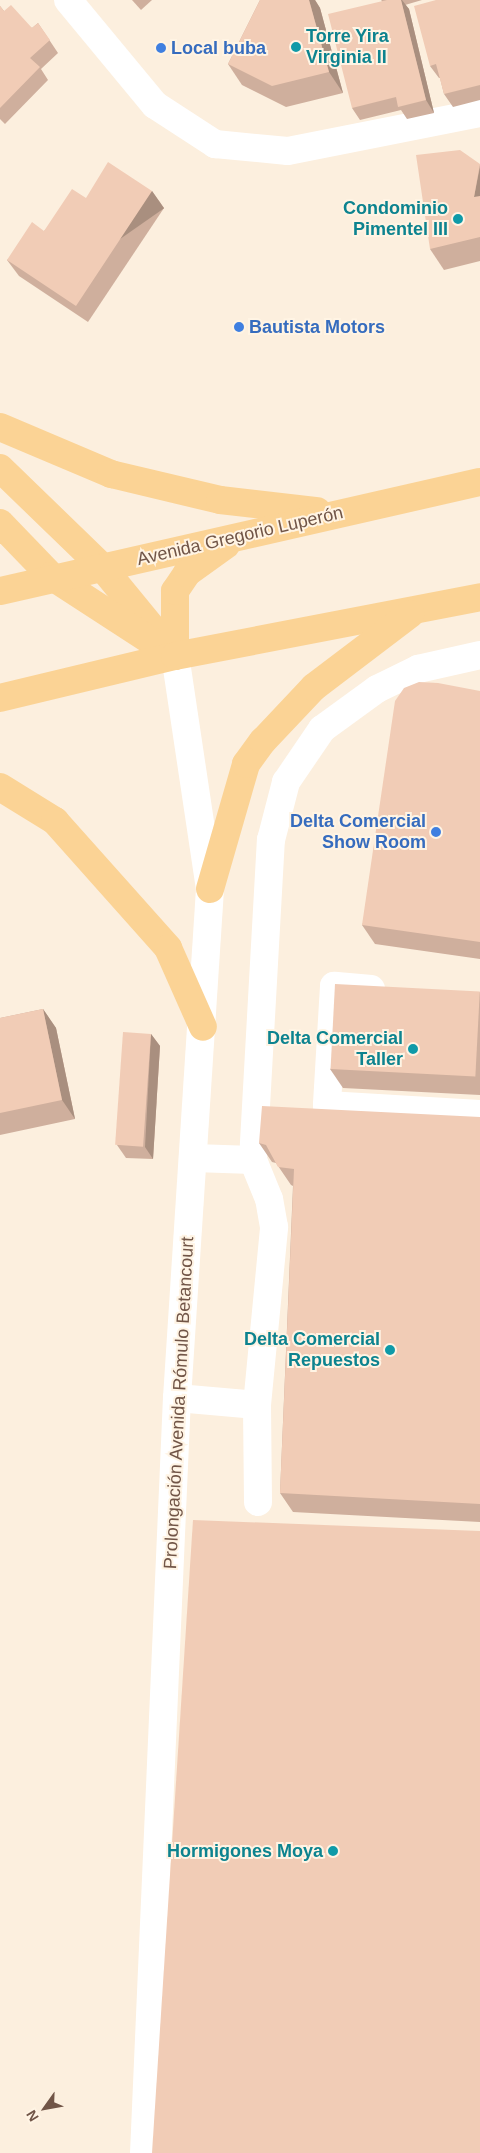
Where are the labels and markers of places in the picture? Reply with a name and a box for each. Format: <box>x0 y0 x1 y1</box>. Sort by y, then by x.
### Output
place label: Torre Yira Virginia II <box>306 26 389 68</box>
place label: Local buba <box>171 37 266 59</box>
marker: Torre Yira Virginia II <box>290 41 302 53</box>
marker: Local buba <box>155 42 167 54</box>
place label: Condominio Pimentel III <box>343 198 448 240</box>
marker: Condominio Pimentel III <box>452 213 464 225</box>
place label: Bautista Motors <box>249 316 385 338</box>
marker: Bautista Motors <box>233 321 245 333</box>
place label: Delta Comercial Show Room <box>290 811 426 854</box>
marker: Delta Comercial Show Room <box>430 826 442 838</box>
place label: Delta Comercial Taller <box>267 1028 403 1070</box>
marker: Delta Comercial Taller <box>407 1043 419 1055</box>
place label: Delta Comercial Repuestos <box>244 1329 380 1372</box>
marker: Delta Comercial Repuestos <box>384 1344 396 1356</box>
place label: Hormigones Moya <box>167 1840 323 1862</box>
marker: Hormigones Moya <box>327 1845 339 1857</box>

